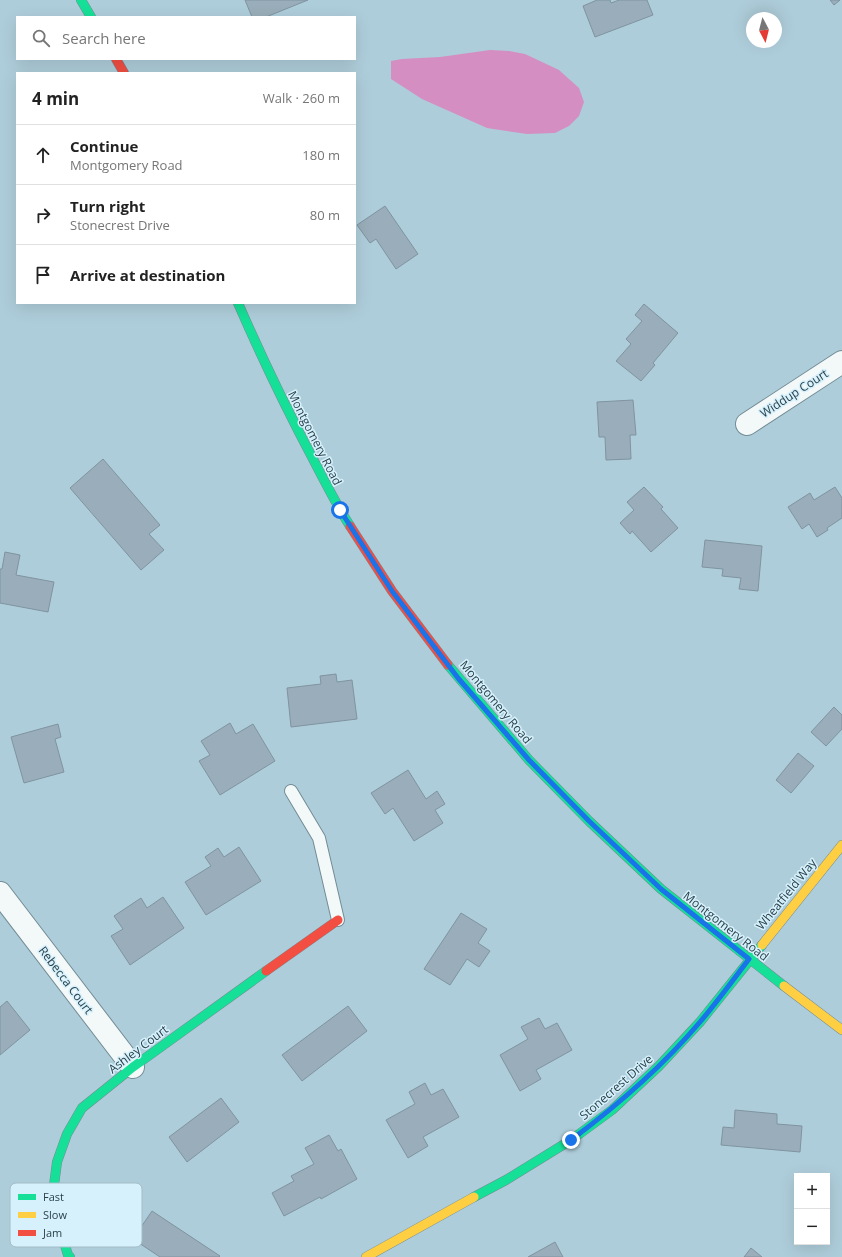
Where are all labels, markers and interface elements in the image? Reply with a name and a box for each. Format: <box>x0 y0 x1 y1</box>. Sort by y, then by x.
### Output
north arrow <box>746 12 782 48</box>
search box <box>16 16 356 60</box>
icon: search <box>30 27 52 49</box>
text: Search here <box>62 28 146 48</box>
text: 4 min <box>32 87 79 110</box>
text: Walk · 260 m <box>263 89 340 107</box>
text: Continue <box>70 136 138 156</box>
icon: ahead <box>32 144 54 166</box>
text: 180 m <box>302 146 340 164</box>
text: Montgomery Road <box>70 156 183 174</box>
text: Turn right <box>70 196 145 216</box>
icon: right <box>32 204 54 226</box>
text: 80 m <box>310 206 340 224</box>
text: Stonecrest Drive <box>70 216 170 234</box>
icon: arrive <box>32 264 54 286</box>
text: Arrive at destination <box>70 265 225 285</box>
street label: Widdup Court <box>757 365 831 421</box>
street label: Montgomery Road <box>284 388 346 488</box>
route start <box>331 501 349 519</box>
street label: Montgomery Road <box>456 657 536 747</box>
street label: Wheatfield Way <box>752 854 821 933</box>
street label: Montgomery Road <box>680 887 772 965</box>
street label: Rebecca Court <box>35 943 97 1017</box>
street label: Ashley Court <box>105 1021 171 1077</box>
street label: Stonecrest Drive <box>576 1050 657 1124</box>
route end <box>562 1131 580 1149</box>
map controls <box>794 1173 830 1245</box>
button: + <box>794 1173 830 1209</box>
legend <box>10 1183 142 1247</box>
text: Fast <box>43 1189 64 1204</box>
text: Slow <box>43 1207 67 1222</box>
button: − <box>794 1209 830 1245</box>
text: Jam <box>42 1225 62 1240</box>

